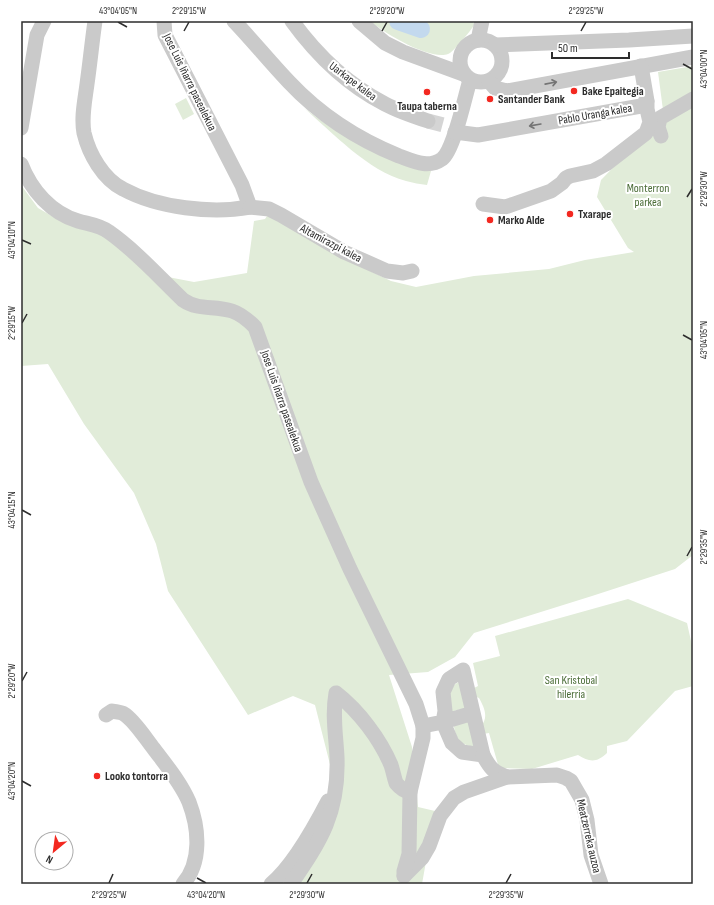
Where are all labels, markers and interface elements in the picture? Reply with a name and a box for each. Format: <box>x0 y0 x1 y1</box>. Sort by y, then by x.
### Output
text: 43°04'05"N <box>99 5 137 17</box>
text: 2°29'15"W <box>172 5 207 17</box>
text: 2°29'20"W <box>369 5 405 17</box>
text: 2°29'25"W <box>569 5 604 17</box>
street label: Jose Luis Iñarra pasealekua <box>159 30 220 134</box>
scale bar <box>552 34 629 60</box>
text: 50 m <box>558 41 578 56</box>
text: 43°04'00"N <box>698 50 710 88</box>
street label: Uarkape kalea <box>326 59 380 104</box>
one-way arrow <box>545 79 558 87</box>
place label: Bake Epaitegia <box>582 84 644 99</box>
marker: Bake Epaitegia <box>569 86 579 96</box>
marker: Taupa taberna <box>422 87 432 97</box>
place label: Santander Bank <box>498 92 565 107</box>
marker: Santander Bank <box>485 94 495 104</box>
place label: Taupa taberna <box>397 99 457 114</box>
street label: Pablo Uranga kalea <box>557 101 634 128</box>
one-way arrow <box>529 121 542 129</box>
text: 2°29'30"W <box>698 171 710 207</box>
park label: Monterron parkea <box>627 181 669 210</box>
place label: Txarape <box>578 207 611 222</box>
marker: Txarape <box>565 209 575 219</box>
place label: Marko Alde <box>498 213 545 228</box>
marker: Marko Alde <box>485 215 495 225</box>
street label: Altamirazpi kalea <box>296 220 365 266</box>
text: 43°04'10"N <box>6 221 18 259</box>
text: 2°29'15"W <box>6 305 18 340</box>
text: 43°04'05"N <box>698 321 710 359</box>
street label: Jose Luis Iñarra pasealekua <box>257 347 306 454</box>
text: 43°04'15"N <box>6 491 18 529</box>
text: 2°29'35"W <box>698 529 710 564</box>
text: 2°29'20"W <box>6 663 18 699</box>
park label: San Kristobal hilerria <box>545 673 597 702</box>
text: 43°04'20"N <box>6 762 18 800</box>
place label: Looko tontorra <box>105 769 168 784</box>
marker: Looko tontorra <box>92 771 102 781</box>
street label: Meatzerreka auzoa <box>573 798 604 875</box>
north arrow <box>34 831 74 871</box>
text: N <box>44 852 55 866</box>
text: 2°29'25"W <box>92 889 127 901</box>
text: 43°04'20"N <box>187 889 225 901</box>
text: 2°29'30"W <box>289 889 325 901</box>
text: 2°29'35"W <box>489 889 524 901</box>

